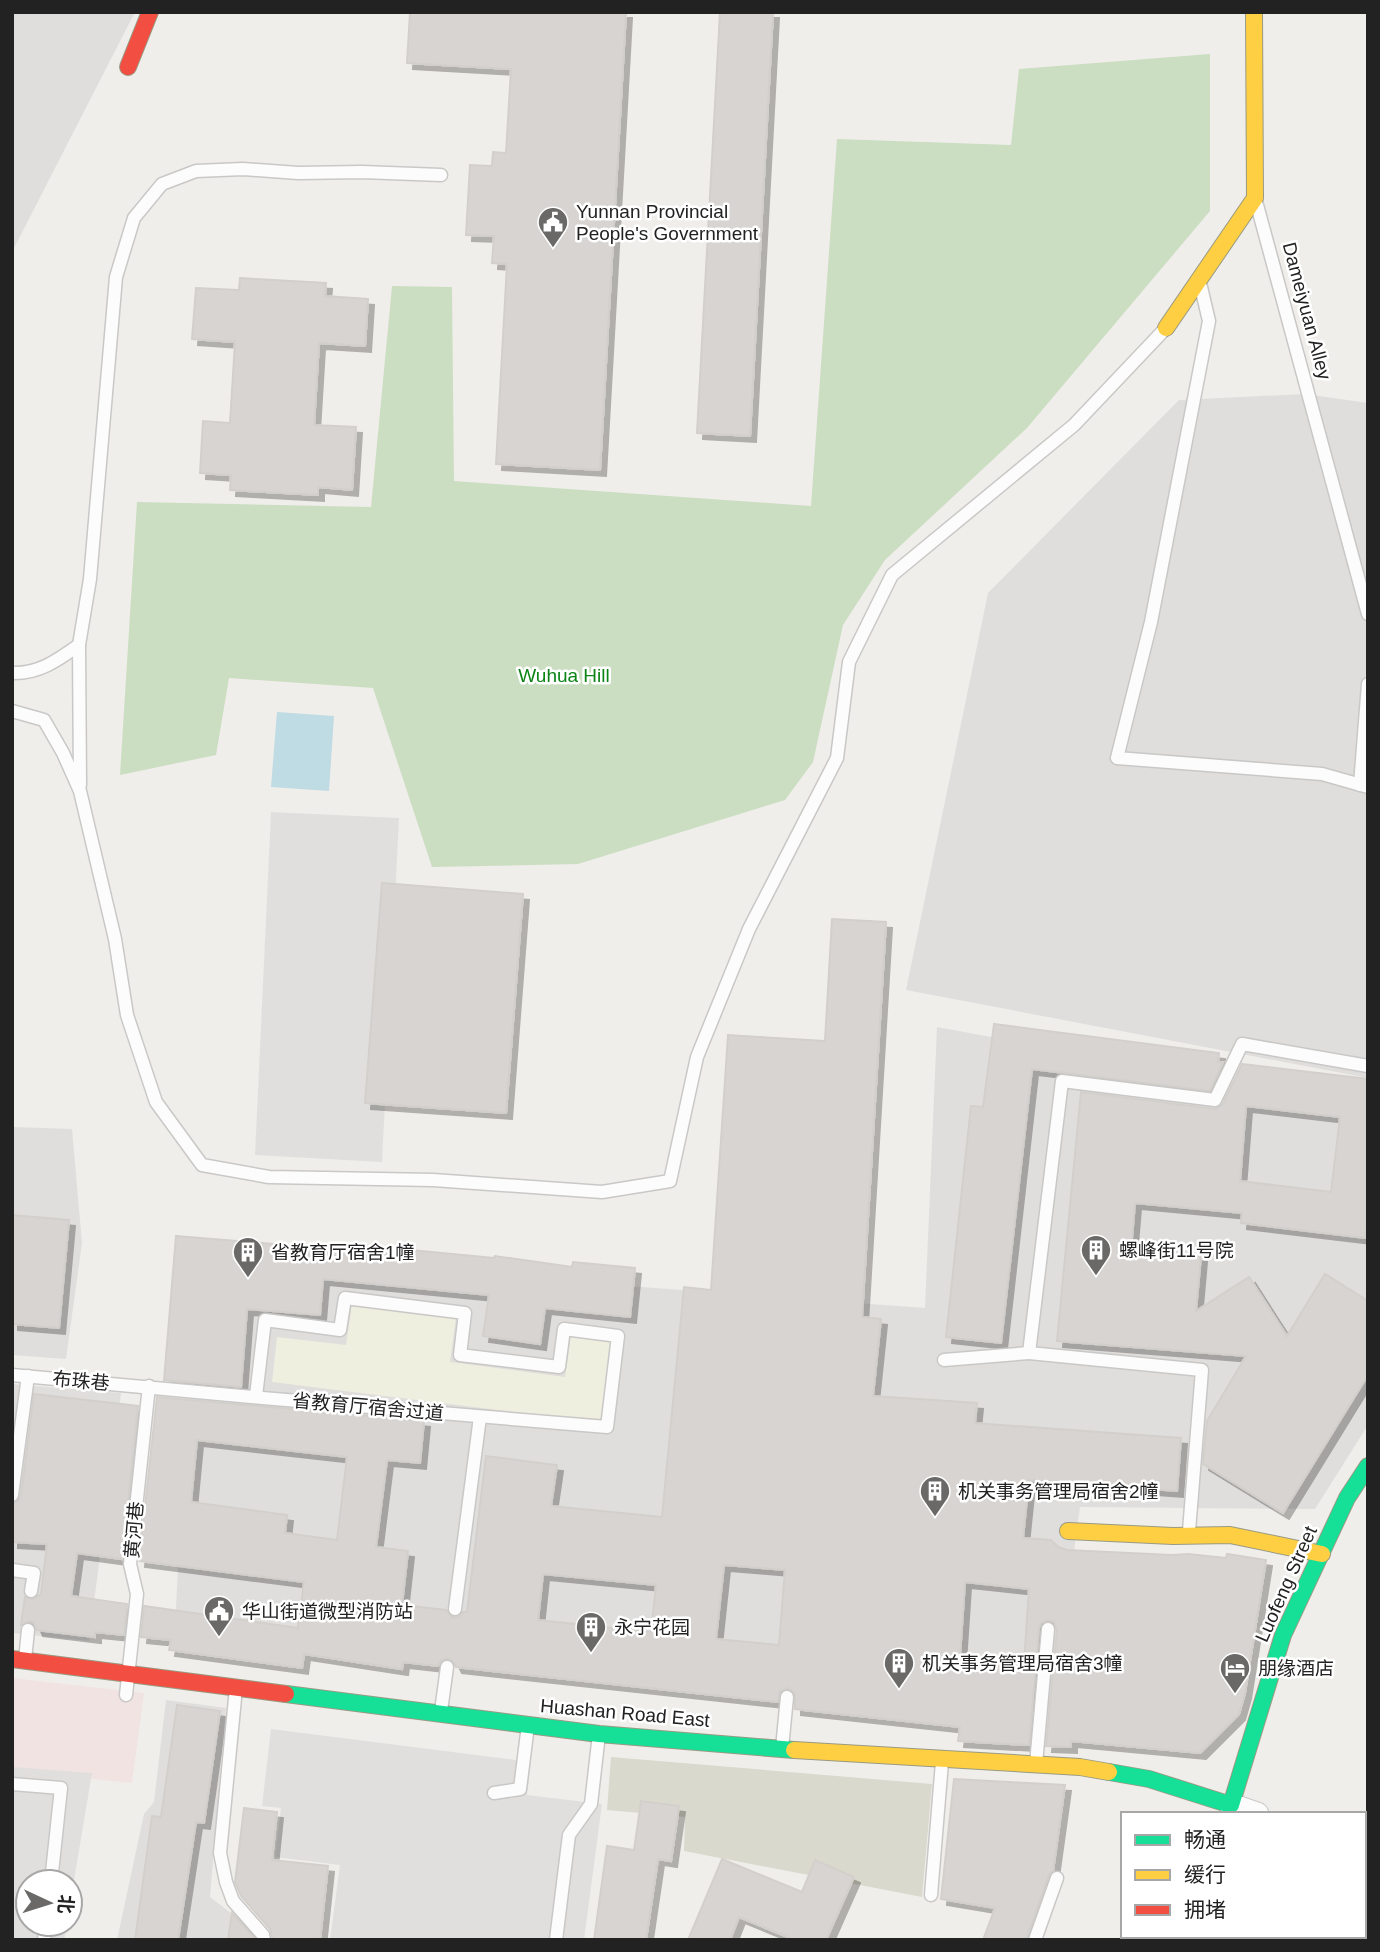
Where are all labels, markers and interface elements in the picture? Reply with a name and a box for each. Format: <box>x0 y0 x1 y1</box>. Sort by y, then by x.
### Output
place label: Yunnan Provincial People's Government <box>576 201 759 244</box>
public building icon: Yunnan Provincial People's Government <box>536 205 570 249</box>
street label: Dameiyuan Alley <box>1279 240 1336 383</box>
park label: Wuhua Hill <box>518 665 610 686</box>
building icon: 螺峰街11号院 <box>1079 1233 1113 1277</box>
building icon: 省教育厅宿舍1幢 <box>231 1235 265 1279</box>
place label: 螺峰街11号院 <box>1119 1240 1234 1261</box>
place label: 省教育厅宿舍1幢 <box>271 1242 415 1263</box>
street label: 布珠巷 <box>52 1368 110 1394</box>
street label: 省教育厅宿舍过道 <box>291 1390 445 1424</box>
building icon: 机关事务管理局宿舍2幢 <box>918 1474 952 1518</box>
place label: 机关事务管理局宿舍2幢 <box>958 1481 1159 1502</box>
street label: 黄河巷 <box>121 1501 147 1559</box>
street label: Luofeng Street <box>1251 1522 1321 1645</box>
public building icon: 华山街道微型消防站 <box>202 1594 236 1638</box>
place label: 华山街道微型消防站 <box>242 1601 413 1622</box>
building icon: 永宁花园 <box>574 1610 608 1654</box>
place label: 永宁花园 <box>614 1617 690 1638</box>
building icon: 机关事务管理局宿舍3幢 <box>882 1646 916 1690</box>
hotel icon: 朋缘酒店 <box>1218 1651 1252 1695</box>
place label: 机关事务管理局宿舍3幢 <box>922 1653 1123 1674</box>
place label: 朋缘酒店 <box>1258 1658 1334 1679</box>
street label: Huashan Road East <box>539 1695 711 1731</box>
legend <box>1121 1812 1366 1938</box>
text: 畅通 <box>1184 1828 1226 1851</box>
text: 缓行 <box>1184 1863 1226 1886</box>
north arrow <box>14 1868 84 1938</box>
text: 北 <box>54 1894 77 1914</box>
text: 拥堵 <box>1184 1898 1226 1921</box>

